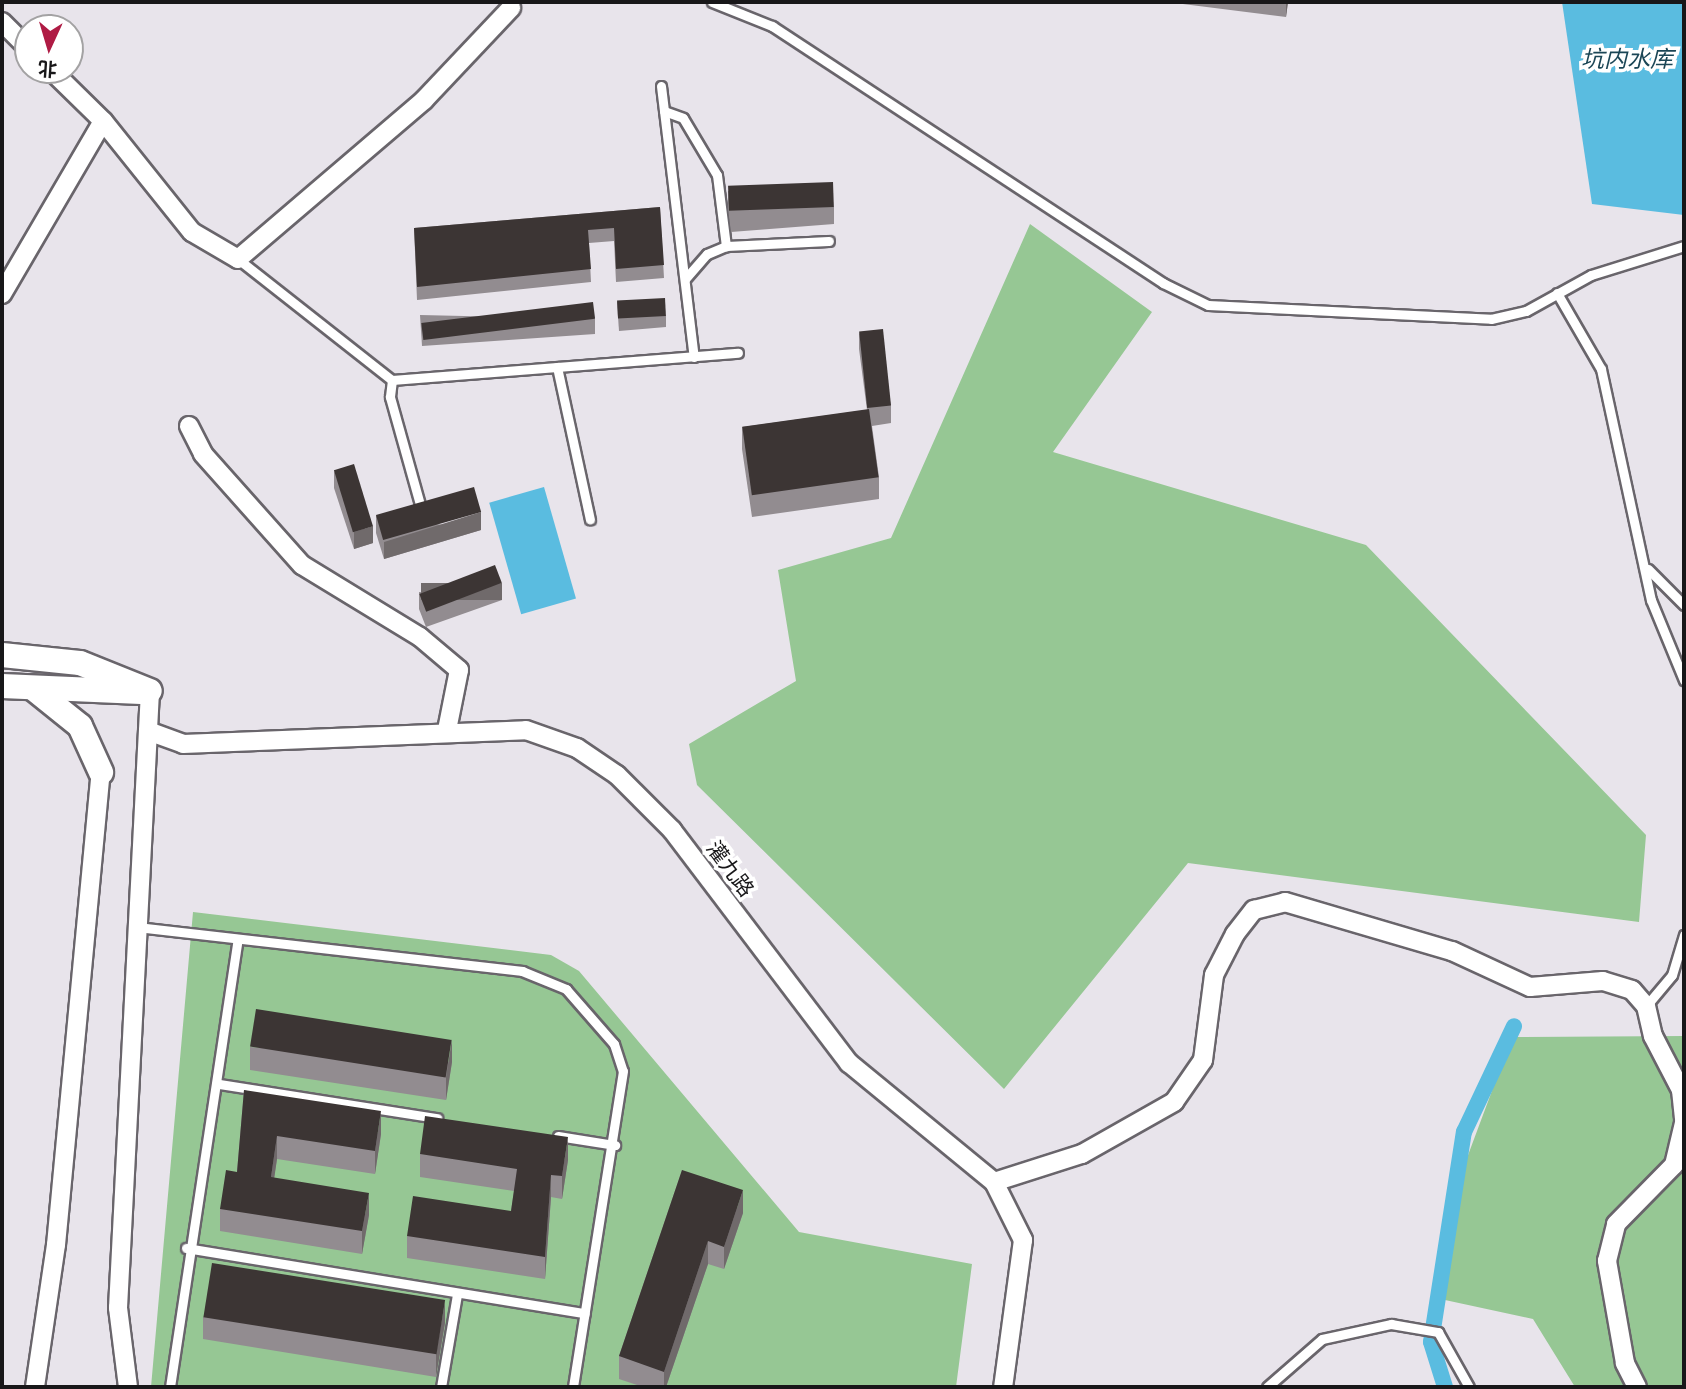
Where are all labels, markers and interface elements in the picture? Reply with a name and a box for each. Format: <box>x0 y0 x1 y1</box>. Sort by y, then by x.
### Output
north arrow <box>14 14 84 84</box>
water label: 坑内水库 <box>1581 45 1673 73</box>
text: 北 <box>37 54 58 83</box>
street label: 灌九路 <box>701 836 759 902</box>

